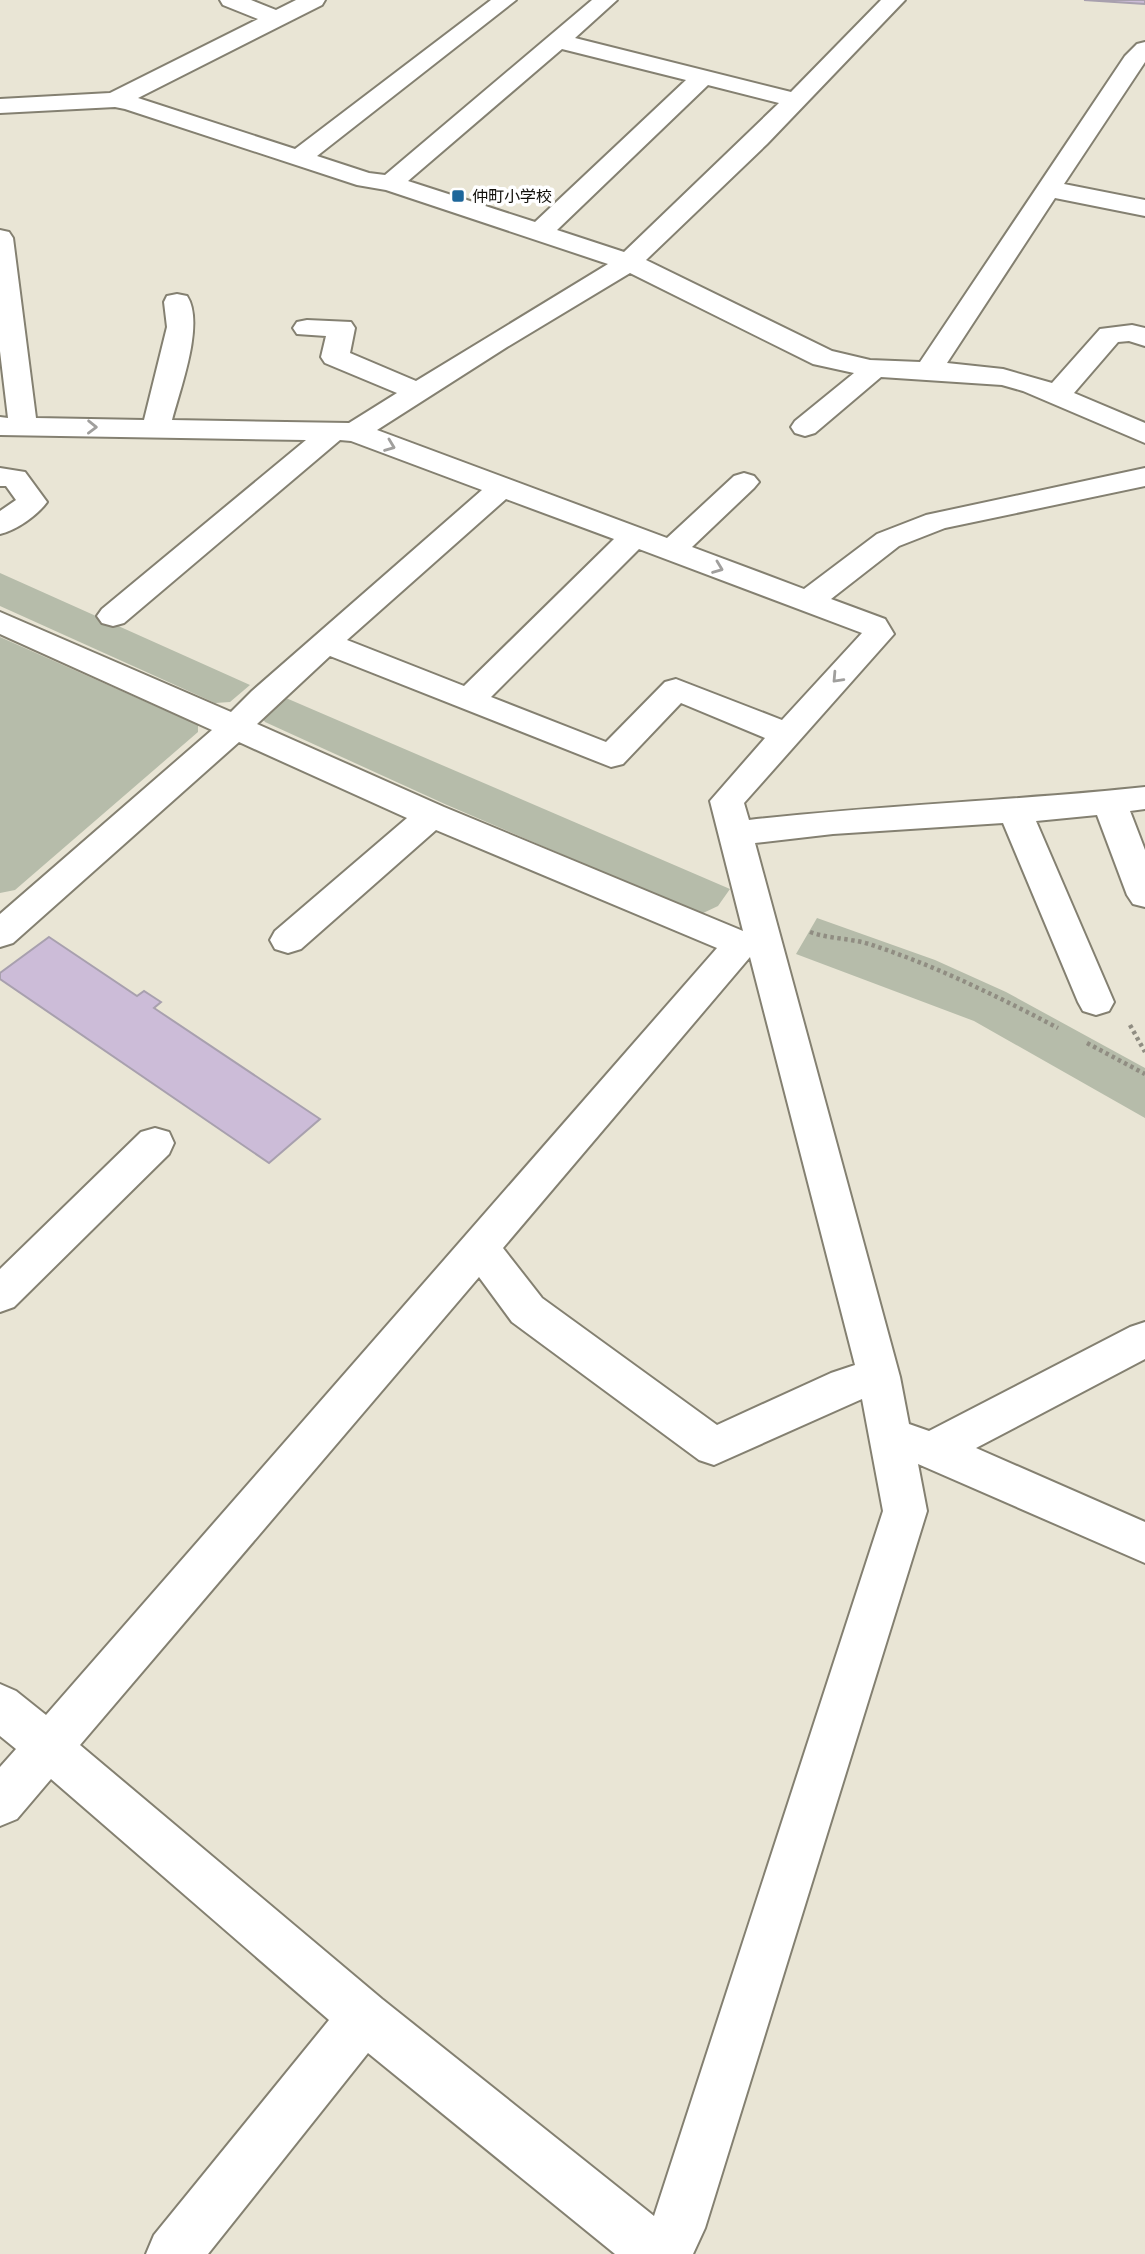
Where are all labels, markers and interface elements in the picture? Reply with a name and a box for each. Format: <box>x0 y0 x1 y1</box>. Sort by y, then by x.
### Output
place label: 仲町小学校 <box>472 186 552 206</box>
marker: 仲町小学校 <box>450 188 466 204</box>
one-way arrow <box>87 419 97 435</box>
one-way arrow <box>384 437 396 451</box>
one-way arrow <box>711 560 723 574</box>
one-way arrow <box>833 670 845 683</box>

